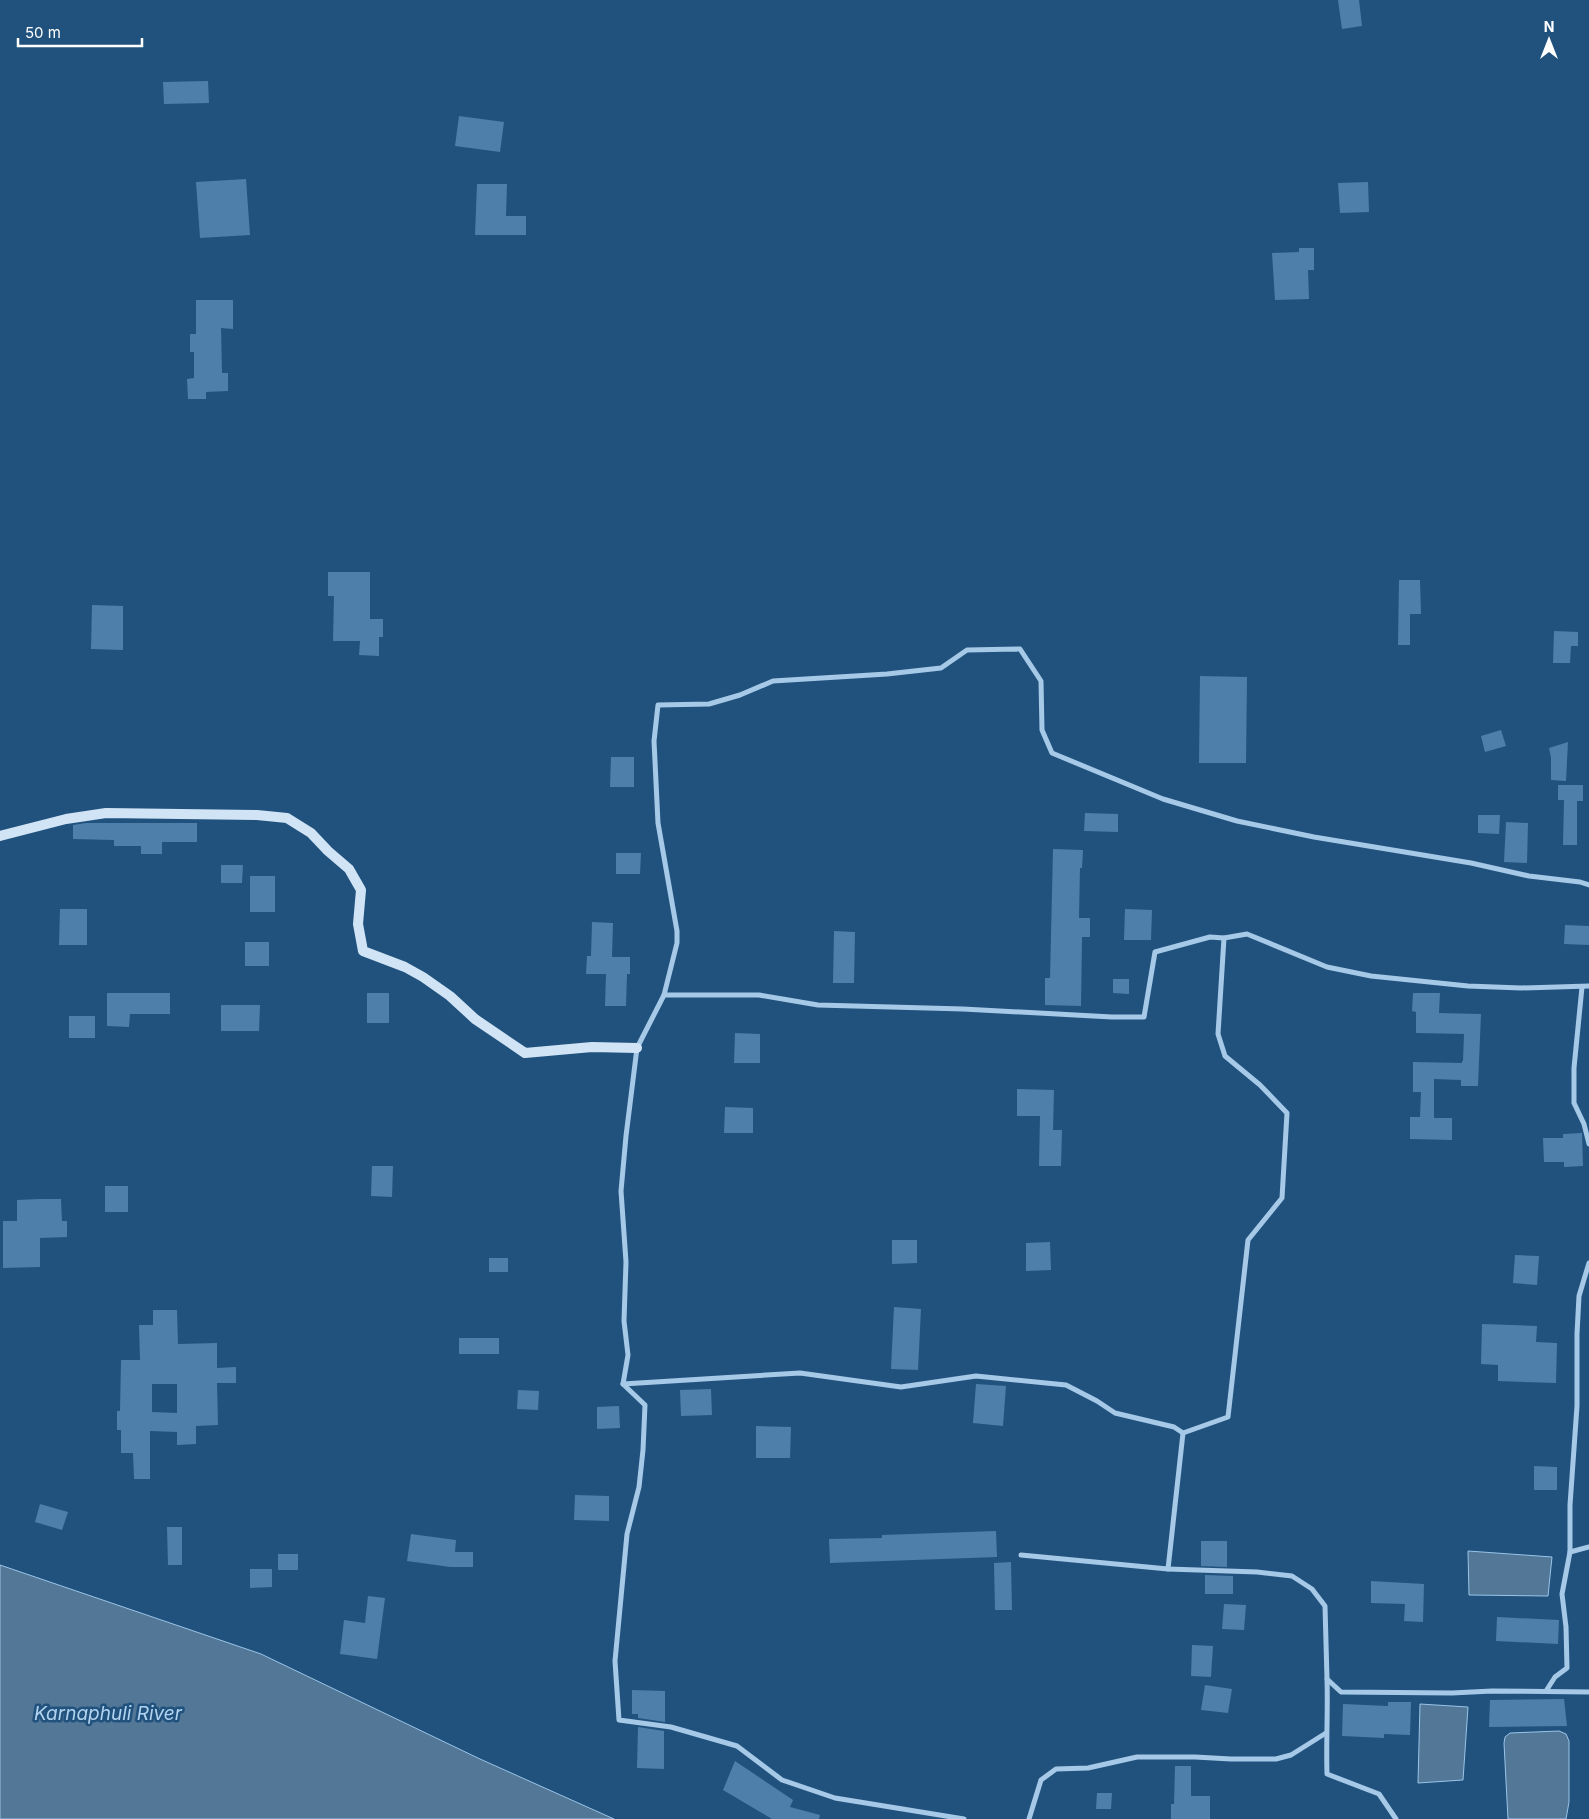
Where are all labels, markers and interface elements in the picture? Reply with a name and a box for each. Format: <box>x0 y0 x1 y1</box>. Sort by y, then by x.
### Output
scale bar <box>18 15 141 47</box>
north arrow <box>1524 15 1574 65</box>
text: N <box>1544 18 1554 35</box>
text: 50 m <box>25 23 61 42</box>
water label: Karnaphuli River <box>34 1702 183 1725</box>

